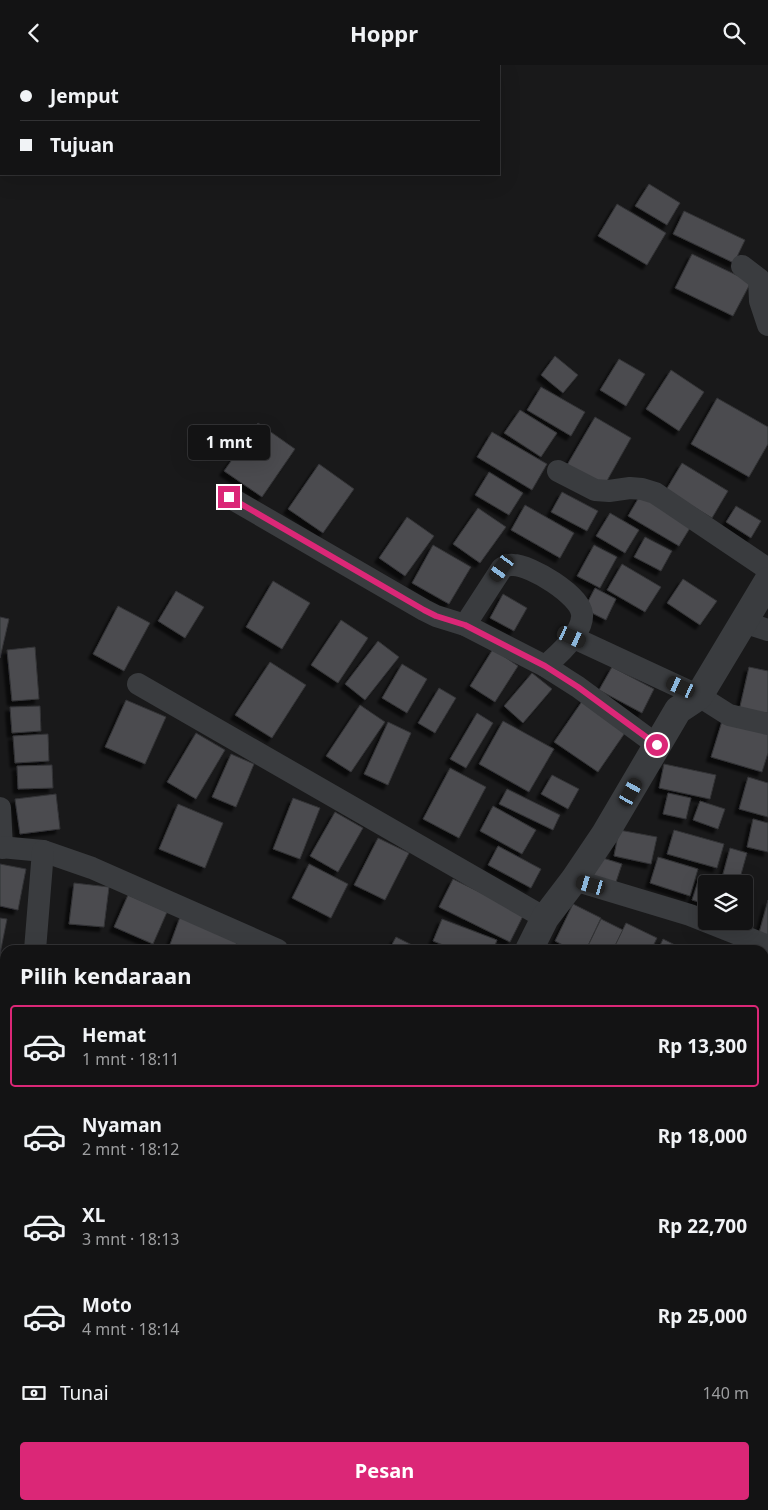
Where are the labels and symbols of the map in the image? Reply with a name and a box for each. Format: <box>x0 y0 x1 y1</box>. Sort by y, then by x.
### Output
callout: 1 mnt <box>188 425 270 459</box>
route end <box>218 486 240 508</box>
car <box>487 551 516 585</box>
car <box>555 624 588 650</box>
car <box>664 674 697 700</box>
route start <box>646 734 668 756</box>
car <box>617 775 644 809</box>
car <box>574 874 607 896</box>

